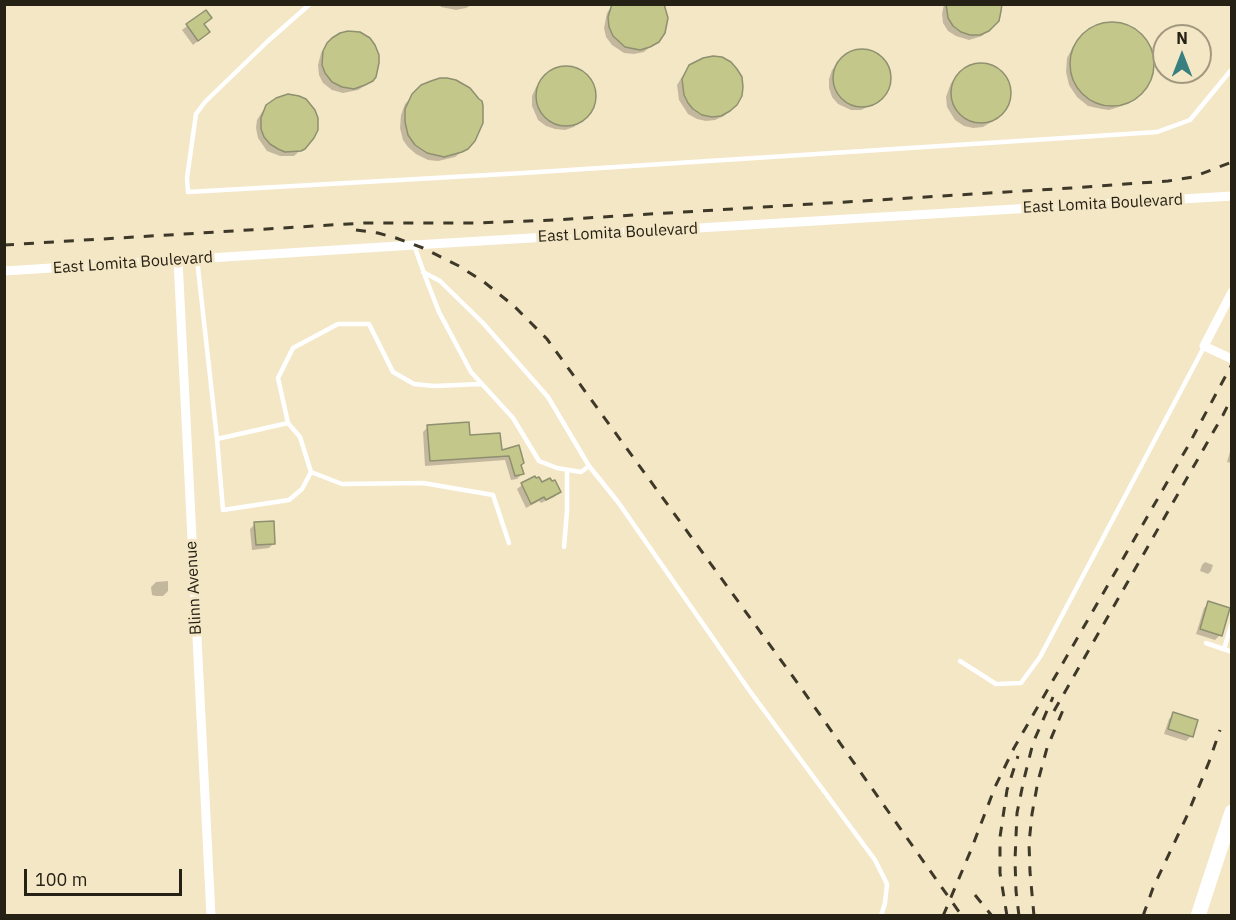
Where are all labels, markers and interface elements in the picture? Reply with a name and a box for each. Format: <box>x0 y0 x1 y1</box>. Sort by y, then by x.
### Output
north arrow <box>1152 24 1212 84</box>
text: N <box>1176 28 1188 48</box>
street label: East Lomita Boulevard <box>1022 190 1184 218</box>
street label: East Lomita Boulevard <box>537 219 699 247</box>
street label: East Lomita Boulevard <box>52 248 214 278</box>
street label: Blinn Avenue <box>182 540 206 636</box>
scale bar <box>27 857 184 895</box>
text: 100 m <box>35 868 87 891</box>

